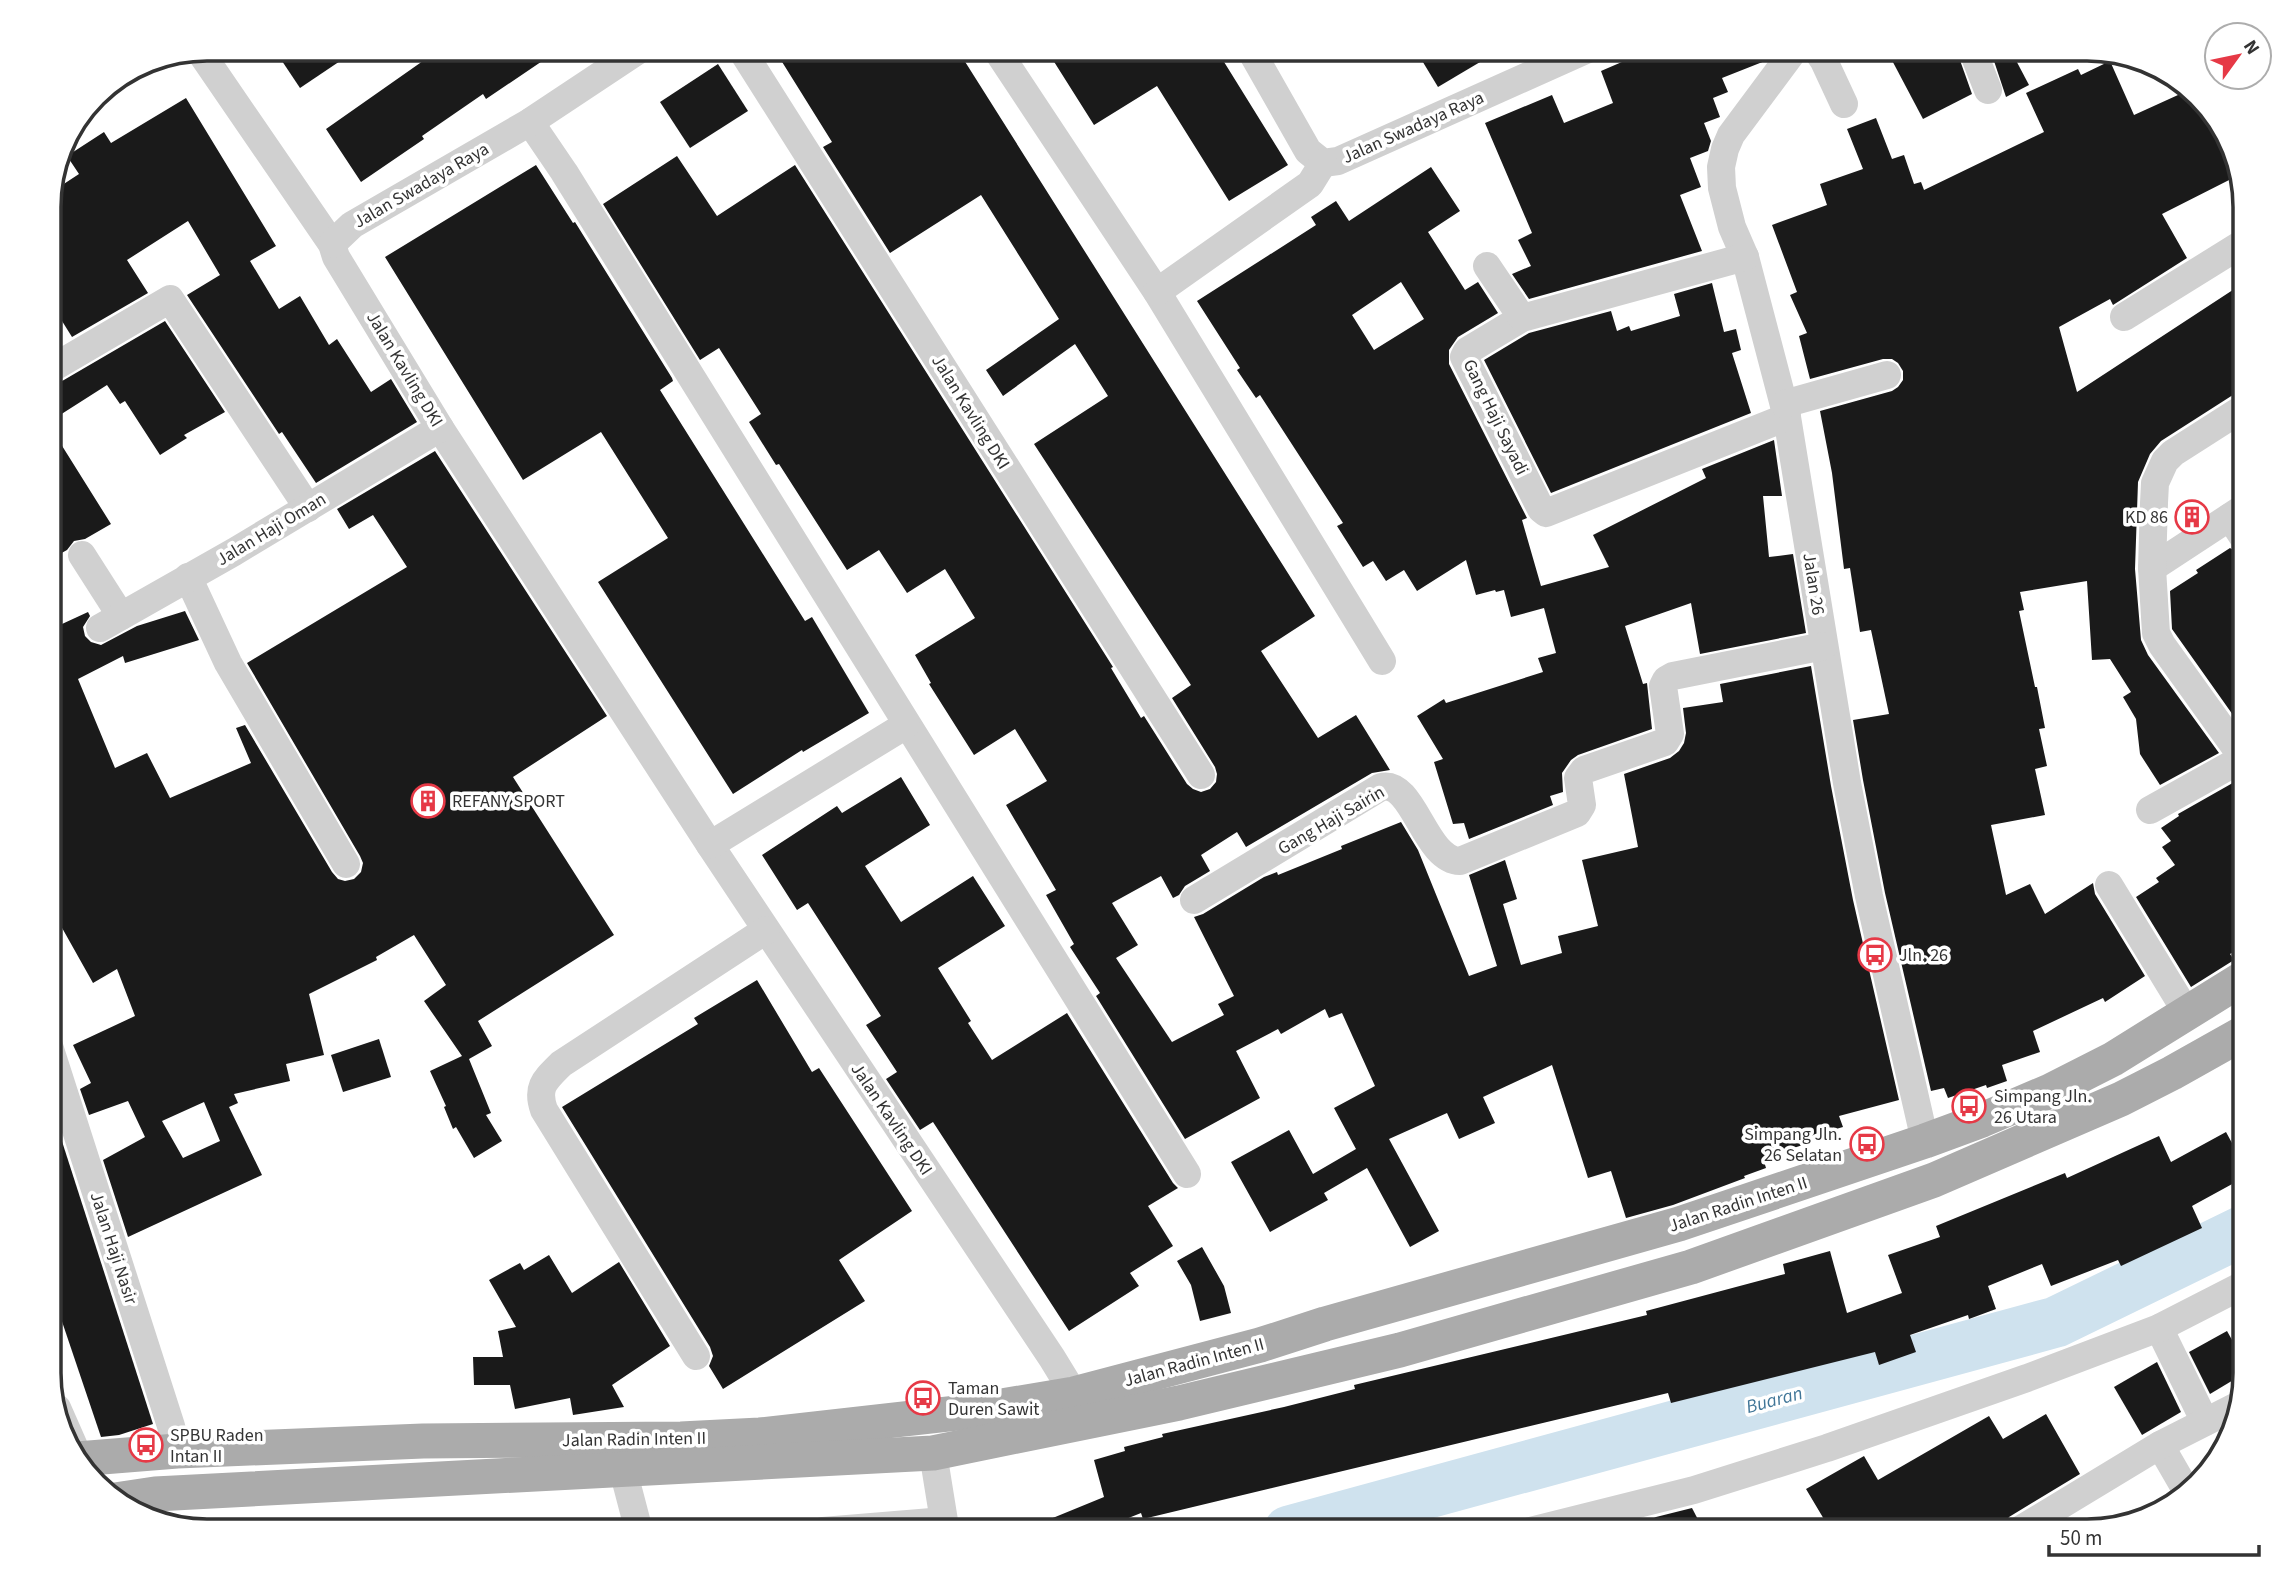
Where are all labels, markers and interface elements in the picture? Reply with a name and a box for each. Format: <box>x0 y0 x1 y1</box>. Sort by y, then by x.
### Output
north arrow <box>2203 21 2273 91</box>
text: N <box>2236 35 2266 60</box>
street label: Jalan Swadaya Raya <box>1339 85 1488 170</box>
street label: Jalan Swadaya Raya <box>349 137 493 234</box>
street label: Jalan Kavling DKI <box>360 307 449 432</box>
street label: Jalan Kavling DKI <box>925 350 1016 474</box>
street label: Gang Haji Sayadi <box>1457 355 1534 479</box>
street label: Jalan Haji Oman <box>212 487 331 572</box>
building icon: KD 86 <box>2173 498 2211 536</box>
place label: KD 86 <box>2125 505 2168 530</box>
street label: Jalan 26 <box>1796 551 1831 617</box>
street label: Gang Haji Sairin <box>1273 780 1389 861</box>
building icon: REFANY SPORT <box>409 782 447 820</box>
place label: REFANY SPORT <box>452 789 565 814</box>
bus stop icon: Jln. 26 <box>1856 936 1894 974</box>
place label: Jln. 26 <box>1899 943 1948 968</box>
street label: Jalan Kavling DKI <box>845 1058 938 1180</box>
place label: Simpang Jln. 26 Utara <box>1994 1084 2092 1130</box>
bus stop icon: Simpang Jln. 26 Utara <box>1950 1087 1988 1125</box>
place label: Simpang Jln. 26 Selatan <box>1744 1122 1842 1168</box>
bus stop icon: Simpang Jln. 26 Selatan <box>1848 1125 1886 1163</box>
street label: Jalan Radin Inten II <box>1666 1170 1811 1239</box>
street label: Jalan Haji Nasir <box>84 1189 144 1308</box>
street label: Jalan Radin Inten II <box>1121 1332 1267 1393</box>
place label: Taman Duren Sawit <box>948 1376 1039 1422</box>
bus stop icon: Taman Duren Sawit <box>904 1379 942 1417</box>
water label: Buaran <box>1743 1380 1806 1421</box>
place label: SPBU Raden Intan II <box>170 1423 264 1469</box>
bus stop icon: SPBU Raden Intan II <box>127 1426 165 1464</box>
street label: Jalan Radin Inten II <box>562 1426 706 1453</box>
scale bar <box>2049 1514 2259 1558</box>
text: 50 m <box>2060 1523 2102 1553</box>

